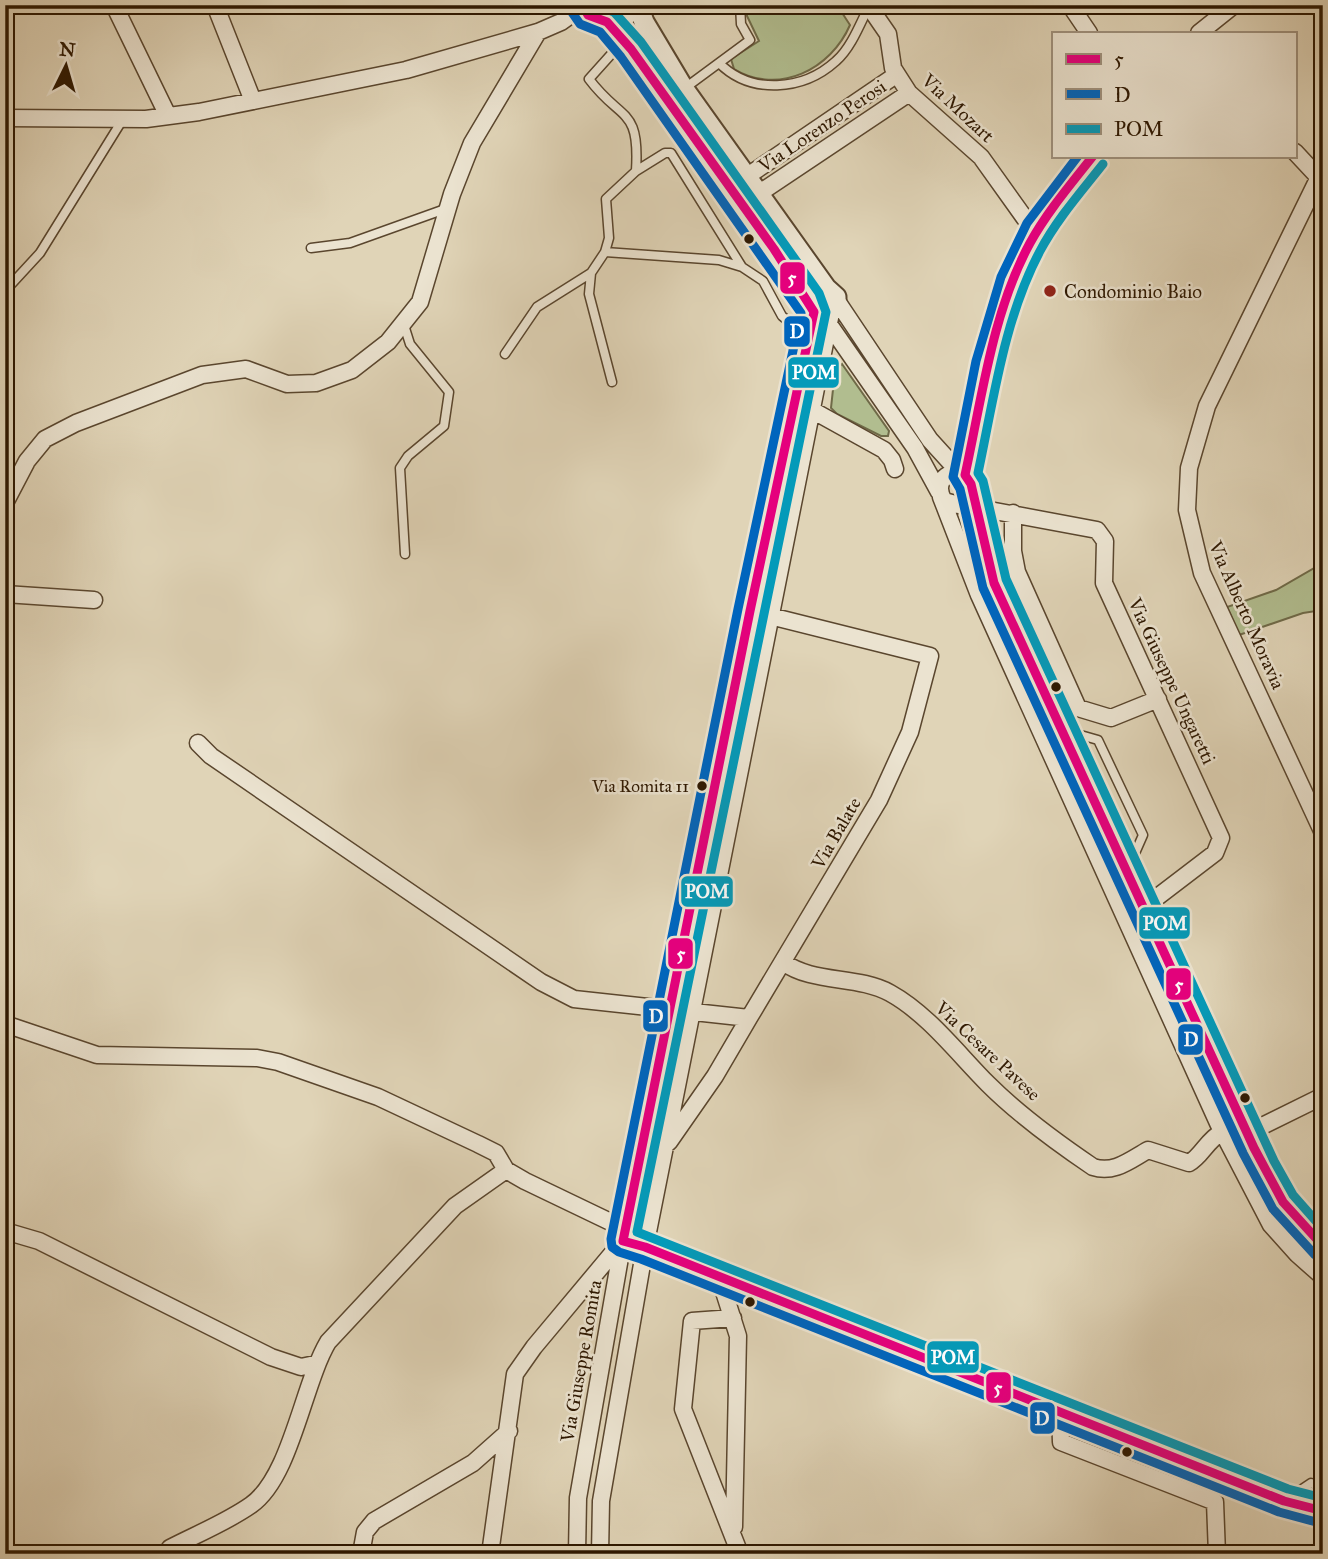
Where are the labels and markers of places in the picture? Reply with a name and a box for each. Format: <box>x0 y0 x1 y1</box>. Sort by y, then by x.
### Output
unlabelled marker <box>742 232 756 246</box>
place label: Condominio Baio <box>1064 280 1202 303</box>
marker: Condominio Baio <box>1042 283 1058 299</box>
unlabelled marker <box>1049 680 1063 694</box>
place label: Via Romita 11 <box>591 776 689 797</box>
marker: Via Romita 11 <box>695 779 709 793</box>
unlabelled marker <box>1238 1091 1252 1105</box>
unlabelled marker <box>743 1295 757 1309</box>
unlabelled marker <box>1120 1445 1134 1459</box>

